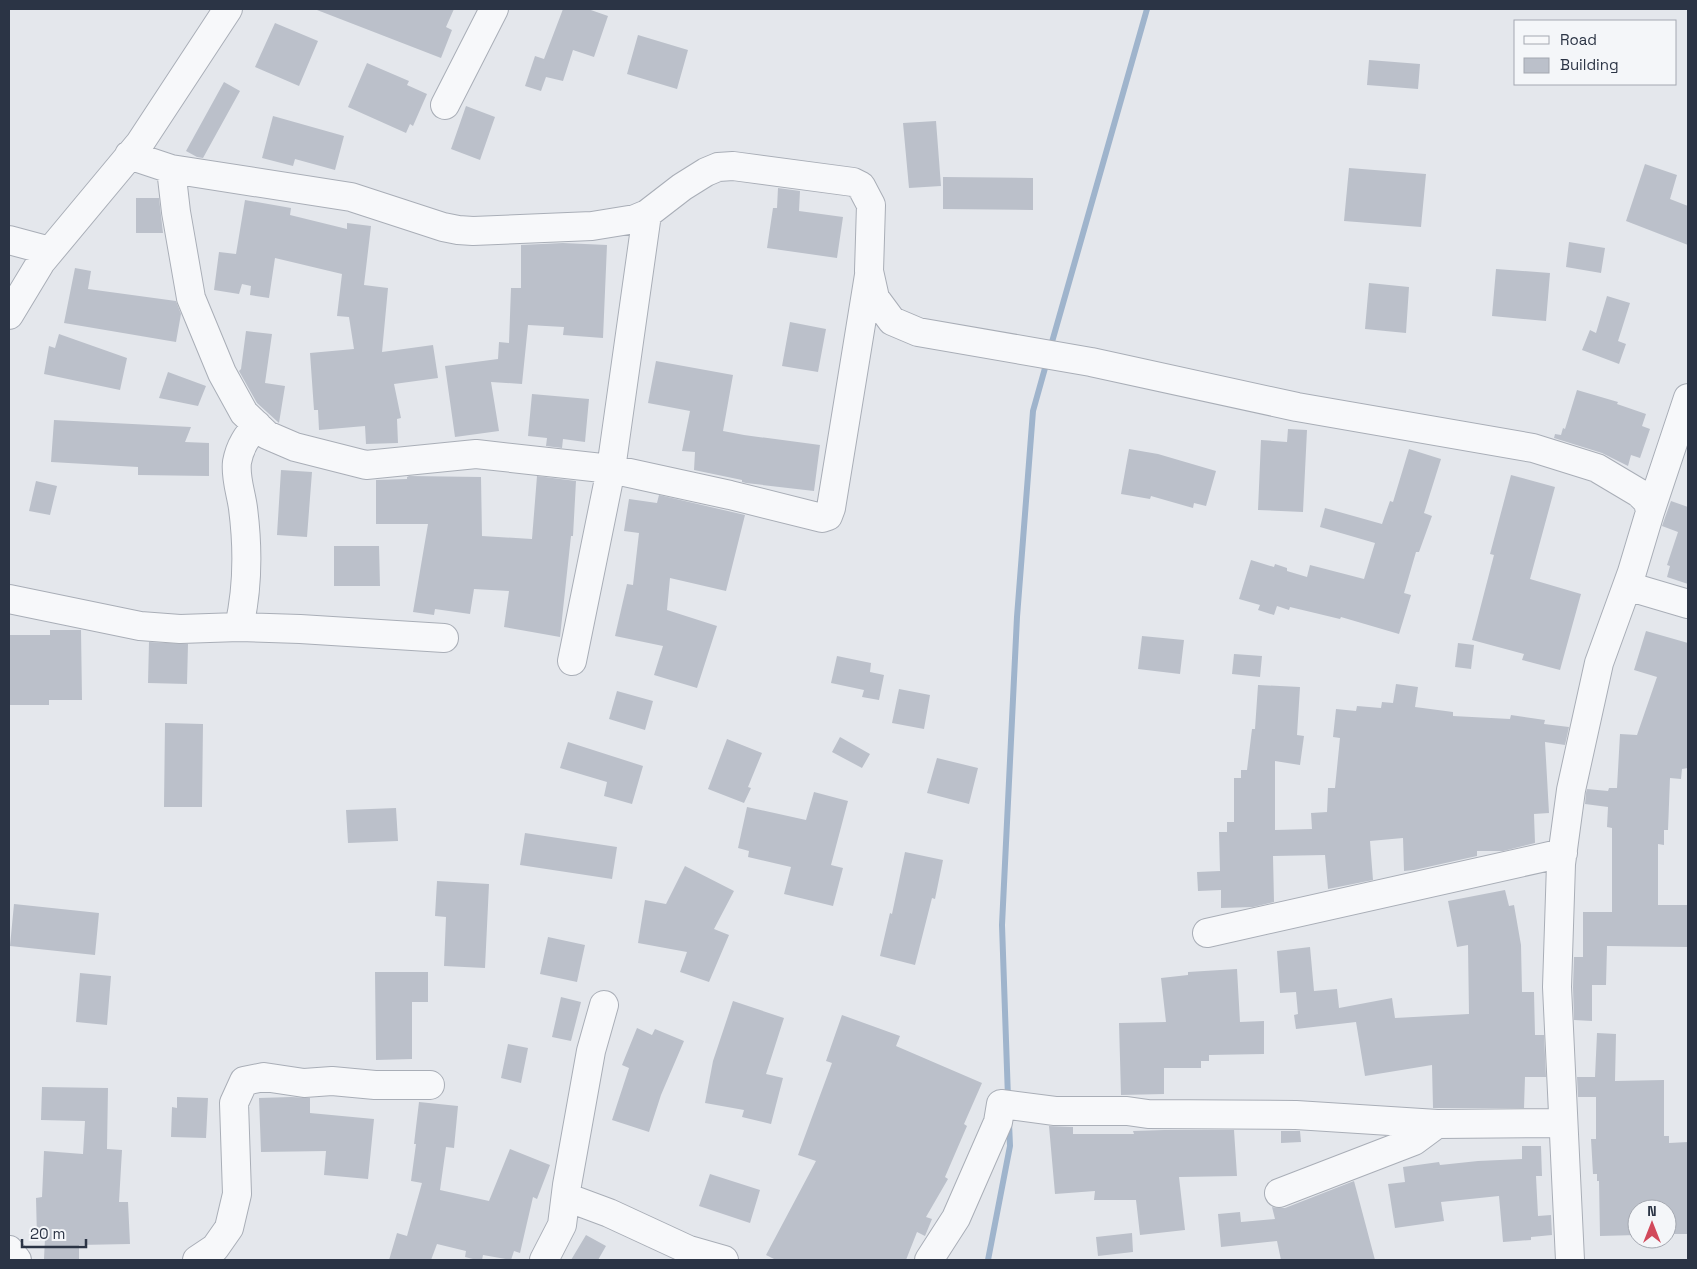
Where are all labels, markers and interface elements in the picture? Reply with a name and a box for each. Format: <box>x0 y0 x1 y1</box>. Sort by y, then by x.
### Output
legend <box>1514 20 1677 85</box>
text: Road <box>1560 30 1597 49</box>
text: Building <box>1560 55 1619 74</box>
north arrow <box>1627 1199 1677 1249</box>
text: N <box>1647 1202 1657 1220</box>
scale bar <box>22 1216 86 1248</box>
text: 20 m <box>30 1224 65 1243</box>

